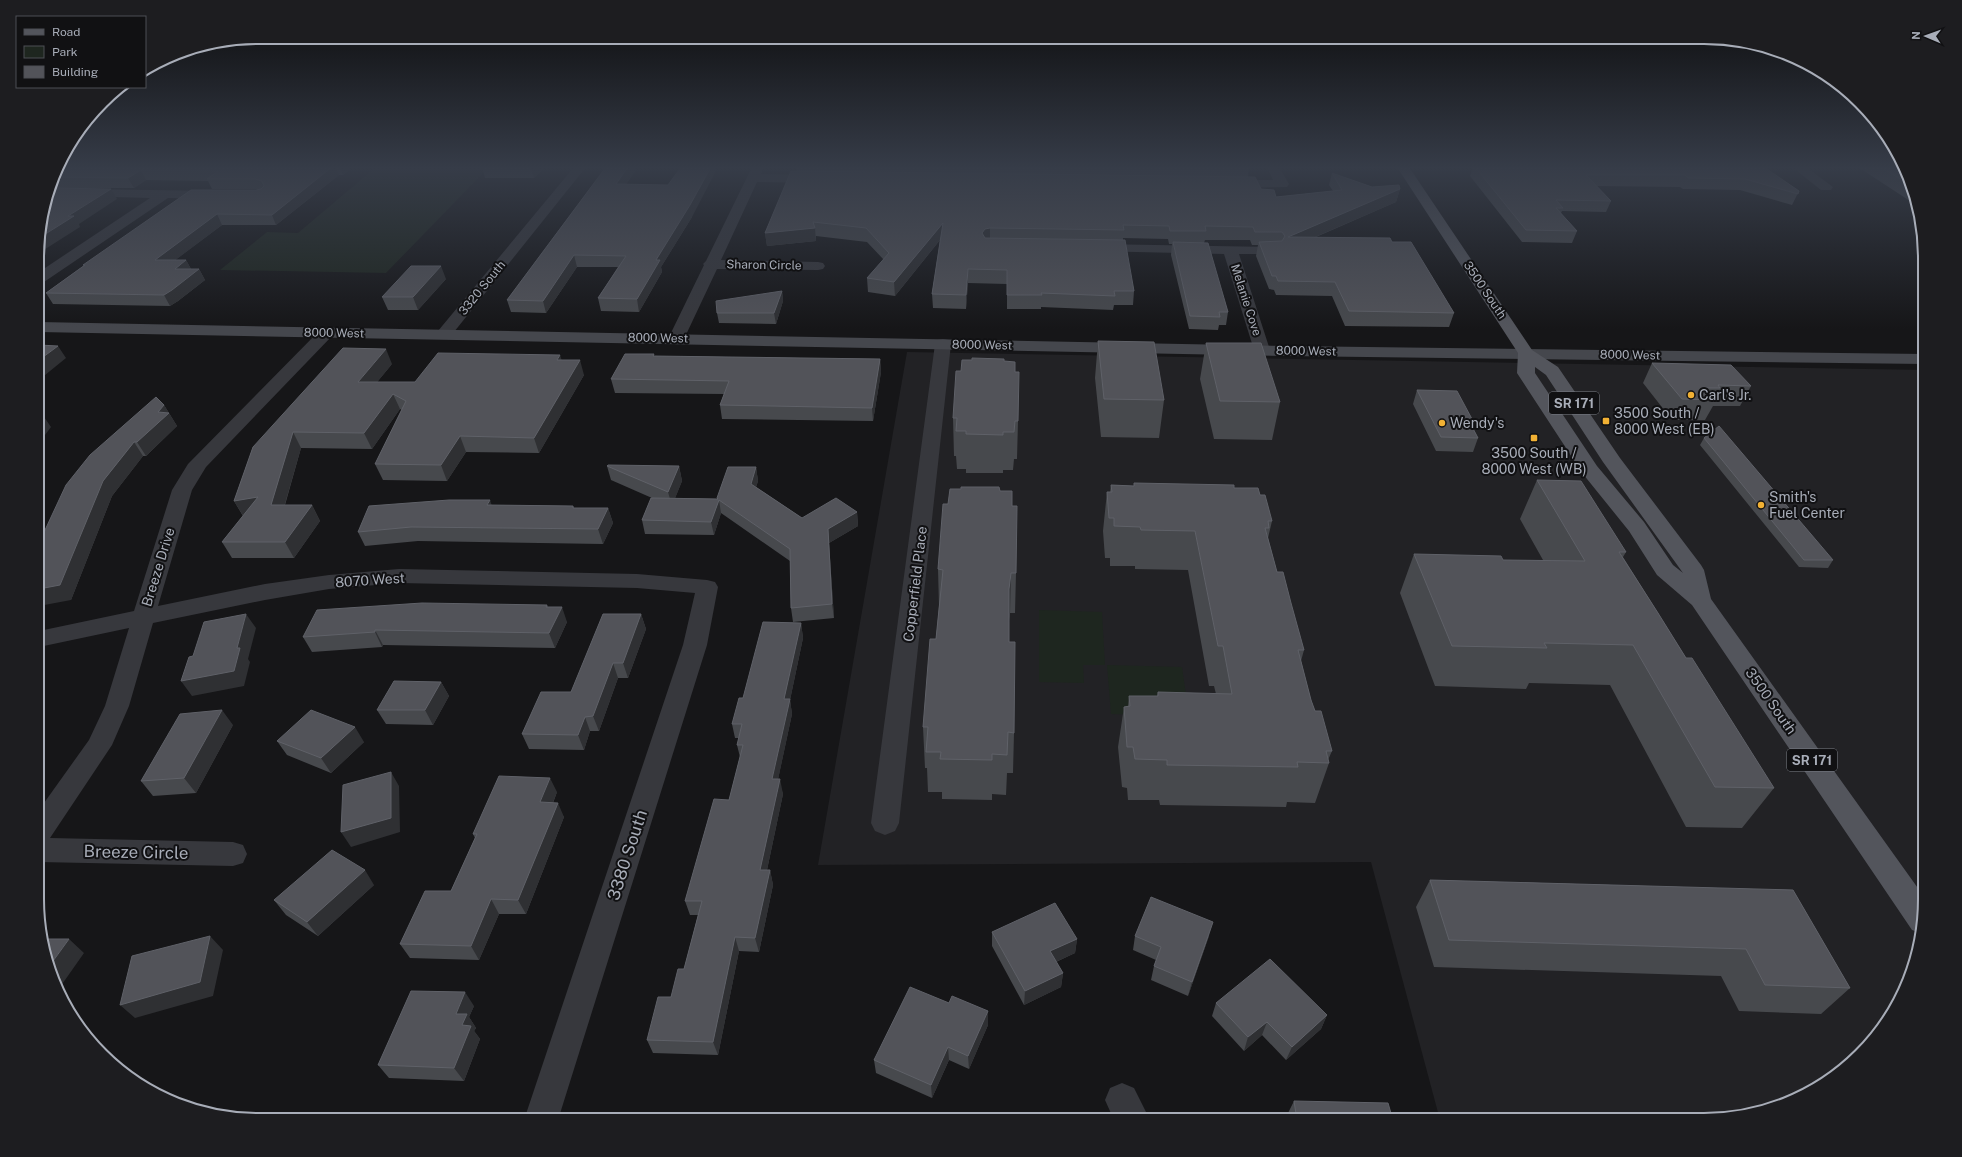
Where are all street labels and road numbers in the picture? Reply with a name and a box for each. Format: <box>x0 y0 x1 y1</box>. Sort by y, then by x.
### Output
street label: Sharon Circle <box>726 257 802 273</box>
street label: 3320 South <box>456 258 508 318</box>
street label: 3500 South <box>1461 259 1509 321</box>
street label: Melanie Cove <box>1228 262 1264 338</box>
street label: 8000 West <box>304 325 365 341</box>
street label: 8000 West <box>628 330 689 346</box>
street label: 8000 West <box>952 337 1013 353</box>
street label: 8000 West <box>1276 343 1337 359</box>
street label: 8000 West <box>1600 347 1661 363</box>
road number: SR 171 <box>1549 392 1599 414</box>
street label: Breeze Drive <box>138 525 178 608</box>
street label: Copperfield Place <box>900 525 930 643</box>
street label: 8070 West <box>335 570 405 590</box>
street label: 3500 South <box>1742 665 1800 737</box>
road number: SR 171 <box>1787 749 1837 771</box>
street label: 3380 South <box>603 807 651 903</box>
street label: Breeze Circle <box>83 841 189 863</box>

